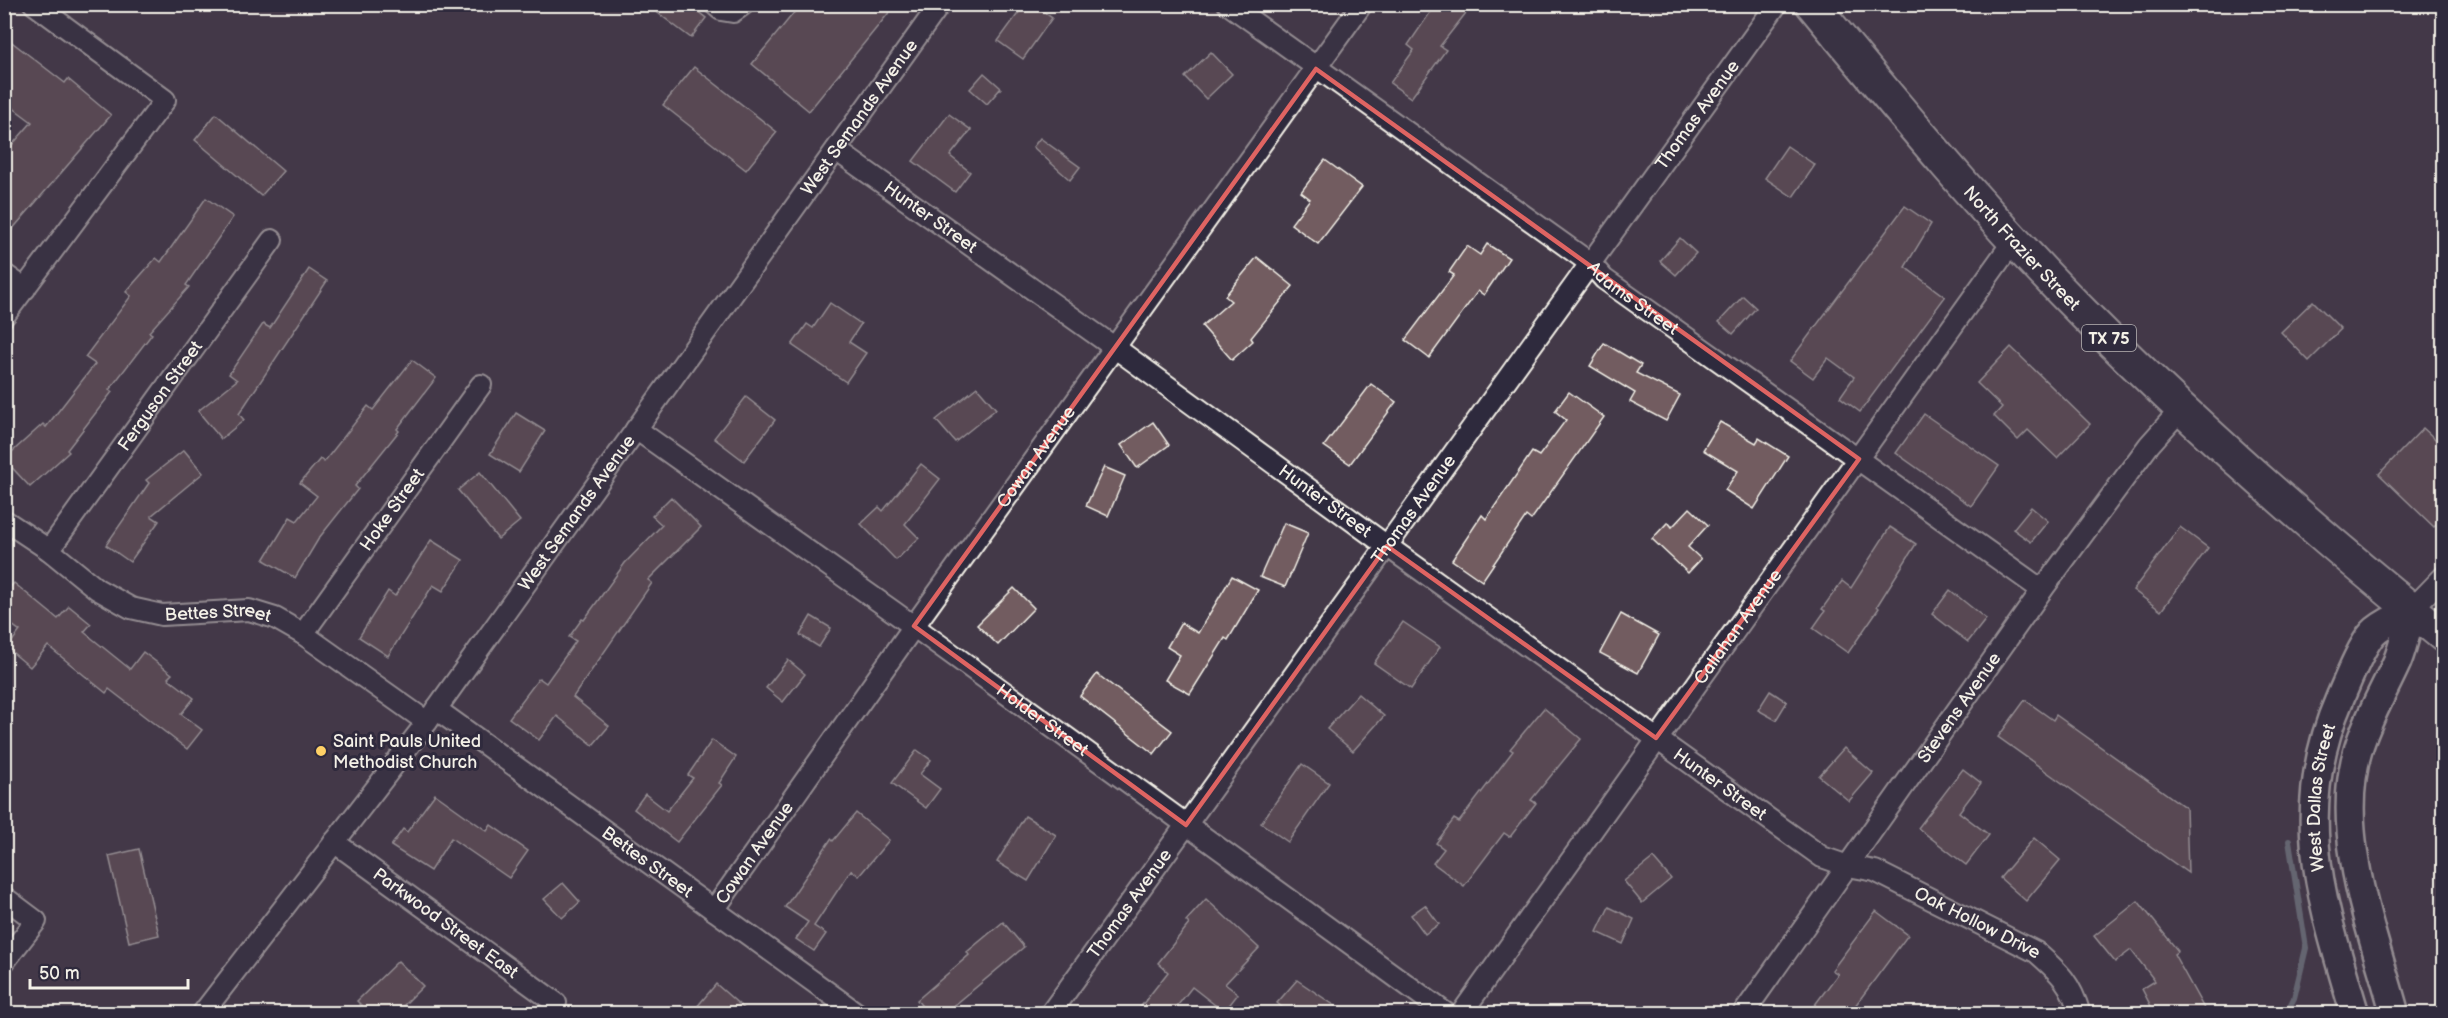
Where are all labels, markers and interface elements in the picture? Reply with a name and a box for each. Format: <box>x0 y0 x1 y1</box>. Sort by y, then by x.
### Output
street label: West Semands Avenue <box>797 35 922 199</box>
street label: Thomas Avenue <box>1651 56 1744 174</box>
street label: Hunter Street <box>880 177 981 258</box>
street label: North Frazier Street <box>1959 182 2085 315</box>
street label: Adams Street <box>1583 257 1683 340</box>
road number: TX 75 <box>2082 325 2136 351</box>
street label: Ferguson Street <box>114 336 207 455</box>
street label: Cowan Avenue <box>993 402 1080 512</box>
street label: West Semands Avenue <box>514 431 640 595</box>
street label: Thomas Avenue <box>1367 450 1460 568</box>
street label: Hunter Street <box>1274 461 1376 542</box>
street label: Hoke Street <box>356 464 429 555</box>
street label: Callahan Avenue <box>1690 565 1787 689</box>
street label: Bettes Street <box>164 599 274 627</box>
street label: Stevens Avenue <box>1913 648 2006 767</box>
street label: Holder Street <box>992 680 1093 761</box>
street label: West Dallas Street <box>2304 720 2340 873</box>
place label: Saint Pauls United Methodist Church <box>333 731 481 773</box>
marker: Saint Pauls United Methodist Church <box>314 744 328 758</box>
street label: Hunter Street <box>1669 744 1771 825</box>
street label: Cowan Avenue <box>711 797 798 908</box>
street label: Bettes Street <box>598 822 697 902</box>
street label: Thomas Avenue <box>1083 845 1177 963</box>
street label: Parkwood Street East <box>369 864 523 983</box>
street label: Oak Hollow Drive <box>1911 883 2044 964</box>
scale bar <box>30 952 188 990</box>
text: 50 m <box>39 963 80 984</box>

